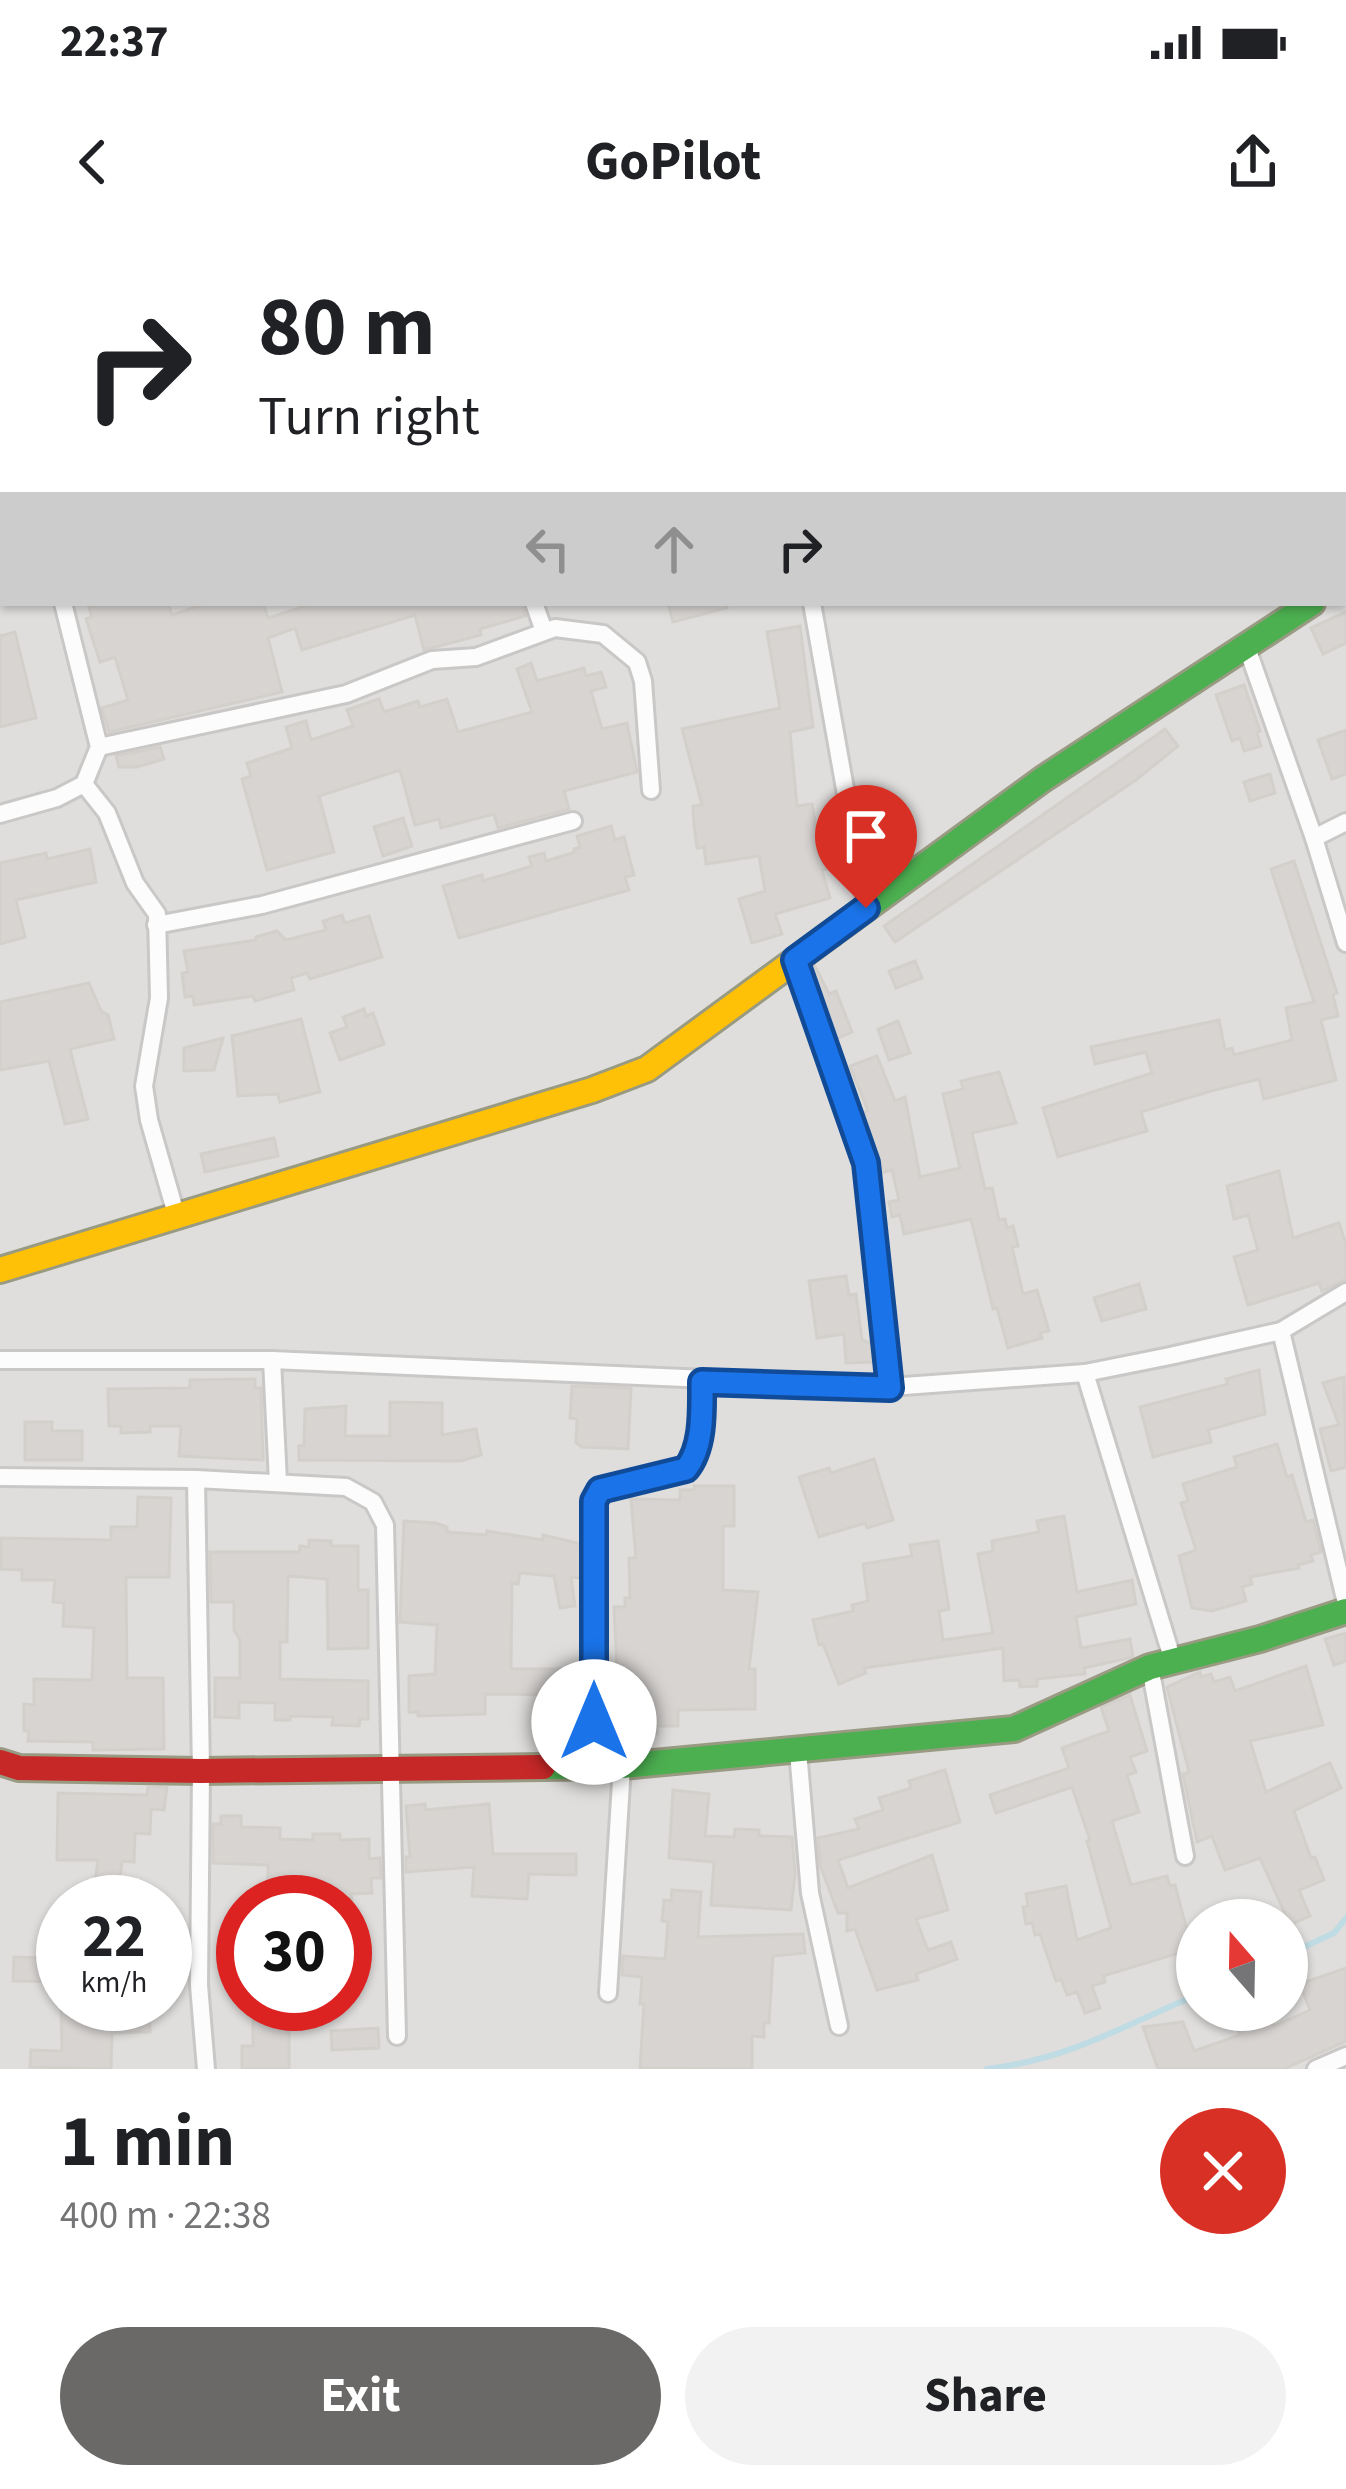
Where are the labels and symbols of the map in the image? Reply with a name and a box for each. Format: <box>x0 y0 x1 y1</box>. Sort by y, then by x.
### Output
pin <box>815 785 917 908</box>
position arrow <box>531 1659 657 1785</box>
speed limit sign: 30 <box>216 1875 372 2031</box>
north arrow <box>1176 1899 1308 2031</box>

